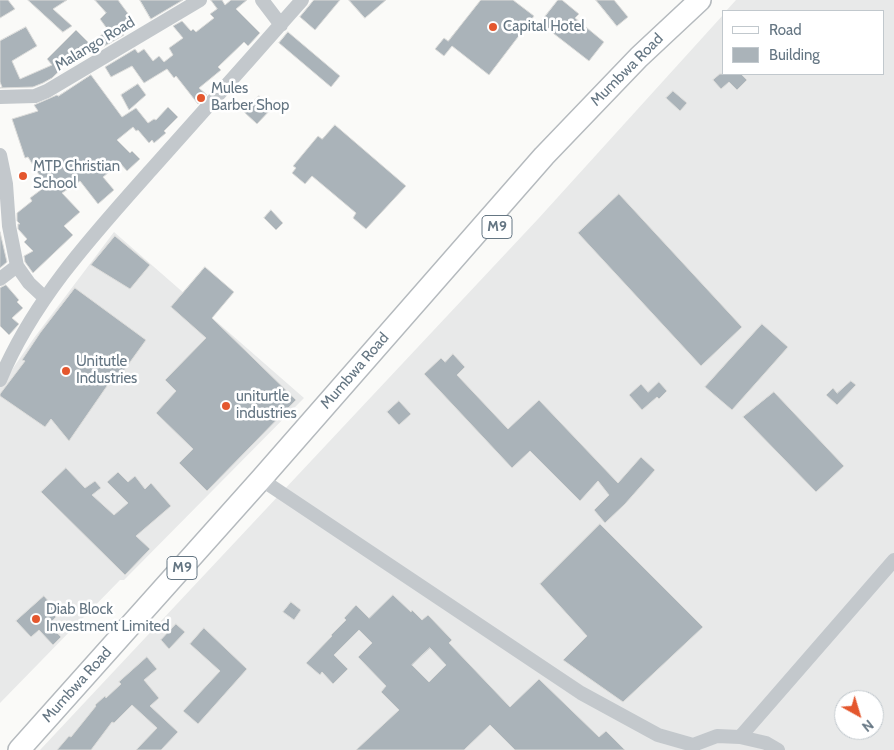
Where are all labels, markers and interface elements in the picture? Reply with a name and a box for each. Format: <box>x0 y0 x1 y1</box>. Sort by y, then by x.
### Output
legend <box>722 10 884 75</box>
street label: Malango Road <box>52 13 138 75</box>
place label: Capital Hotel <box>503 18 585 36</box>
marker: Capital Hotel <box>487 21 499 33</box>
text: Road <box>769 21 802 39</box>
street label: Mumbwa Road <box>587 30 667 110</box>
text: Building <box>769 46 820 64</box>
place label: Mules Barber Shop <box>211 80 289 115</box>
marker: Mules Barber Shop <box>195 92 207 104</box>
place label: MTP Christian School <box>33 158 120 193</box>
marker: MTP Christian School <box>17 170 29 182</box>
road number: M9 <box>482 216 512 238</box>
street label: Mumbwa Road <box>317 329 393 413</box>
place label: Unitutle Industries <box>76 353 137 388</box>
marker: Unitutle Industries <box>60 365 72 377</box>
place label: uniturtle industries <box>236 388 297 423</box>
marker: uniturtle industries <box>220 400 232 412</box>
road number: M9 <box>167 556 197 580</box>
place label: Diab Block Investment Limited <box>46 601 170 636</box>
marker: Diab Block Investment Limited <box>30 613 42 625</box>
street label: Mumbwa Road <box>38 644 116 726</box>
north arrow <box>834 690 884 740</box>
text: N <box>858 716 877 736</box>

